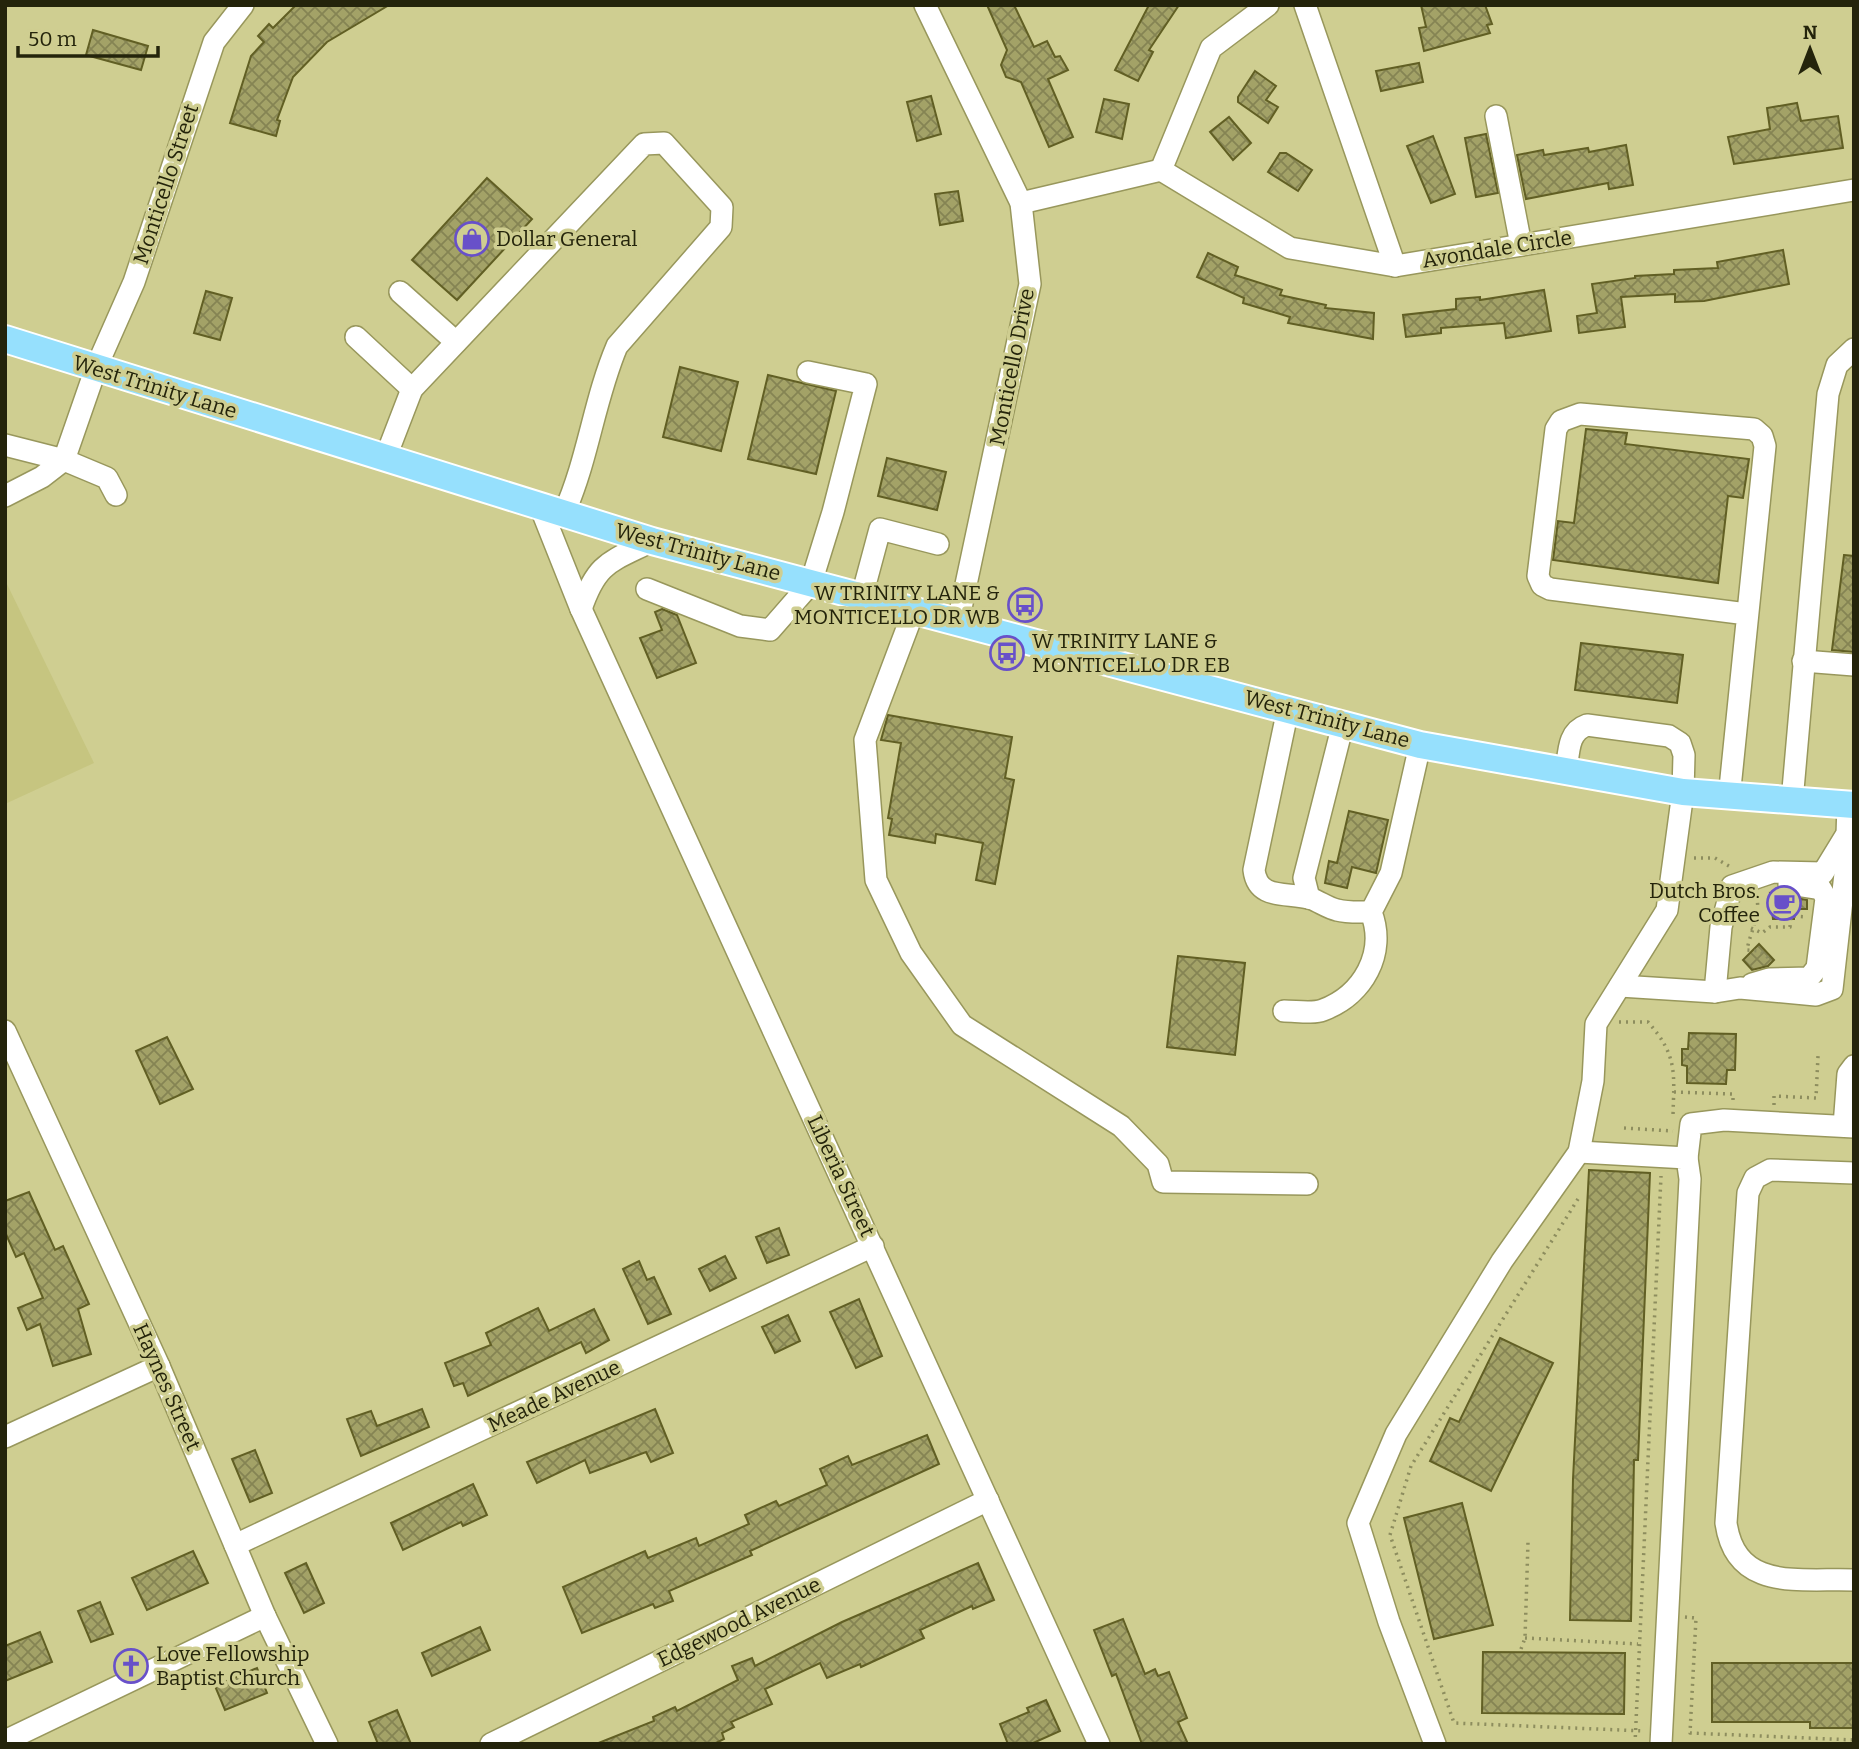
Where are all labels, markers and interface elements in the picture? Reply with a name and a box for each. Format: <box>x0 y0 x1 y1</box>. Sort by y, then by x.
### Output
scale bar <box>18 14 158 58</box>
north arrow <box>1775 14 1845 84</box>
text: N <box>1803 21 1818 44</box>
text: 50 m <box>28 26 77 52</box>
street label: Monticello Street <box>128 100 204 267</box>
shop icon: Dollar General <box>453 220 491 258</box>
street label: Avondale Circle <box>1420 224 1574 274</box>
place label: Dollar General <box>496 226 638 252</box>
street label: Monticello Drive <box>984 286 1040 448</box>
street label: West Trinity Lane <box>70 350 240 424</box>
street label: West Trinity Lane <box>612 517 784 587</box>
place label: W TRINITY LANE & MONTICELLO DR WB <box>794 580 1000 630</box>
bus stop icon: W TRINITY LANE & MONTICELLO DR WB <box>1006 586 1044 624</box>
place label: W TRINITY LANE & MONTICELLO DR EB <box>1032 628 1230 678</box>
bus stop icon: W TRINITY LANE & MONTICELLO DR EB <box>988 634 1026 672</box>
street label: West Trinity Lane <box>1241 684 1413 754</box>
place label: Dutch Bros. Coffee <box>1649 878 1760 928</box>
cafe icon: Dutch Bros. Coffee <box>1765 884 1803 922</box>
street label: Liberia Street <box>802 1111 881 1241</box>
street label: Haynes Street <box>127 1319 207 1455</box>
street label: Meade Avenue <box>484 1354 624 1438</box>
street label: Edgewood Avenue <box>653 1571 825 1673</box>
place label: Love Fellowship Baptist Church <box>156 1641 310 1691</box>
church icon: Love Fellowship Baptist Church <box>112 1647 150 1685</box>

